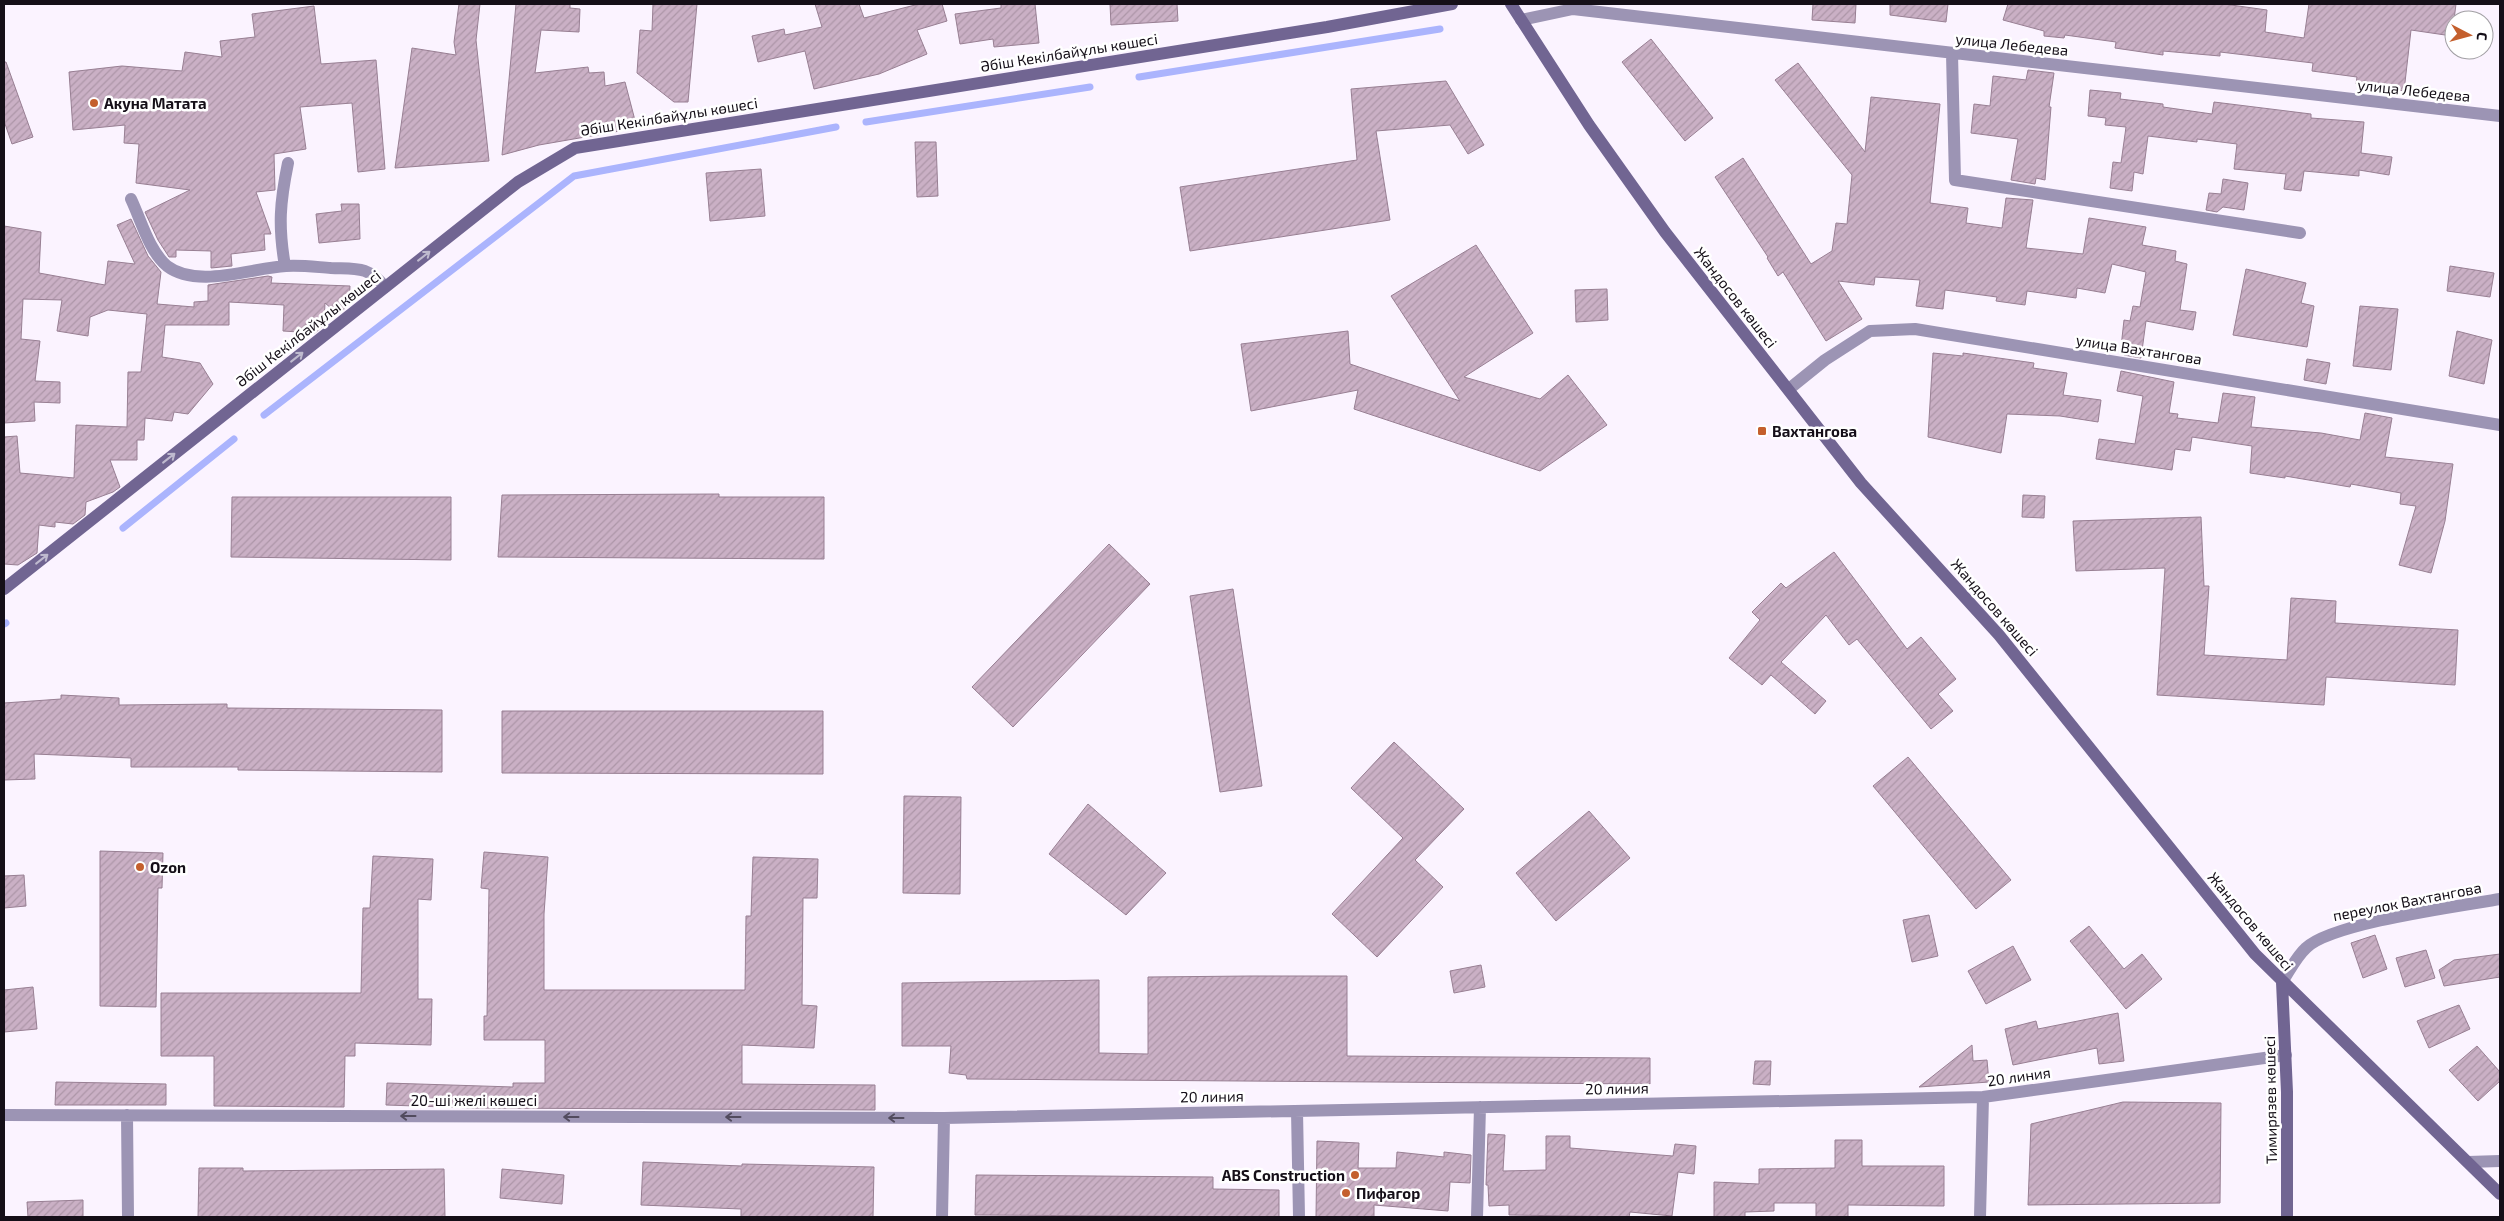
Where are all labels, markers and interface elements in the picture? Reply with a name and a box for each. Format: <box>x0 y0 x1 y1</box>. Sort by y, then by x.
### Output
north arrow <box>2444 10 2494 60</box>
street label: Әбіш Кекілбайұлы көшесі <box>979 29 1159 75</box>
street label: улица Лебедева <box>1955 29 2069 60</box>
text: С <box>2474 31 2491 41</box>
street label: улица Лебедева <box>2357 75 2471 106</box>
street label: Әбіш Кекілбайұлы көшесі <box>579 93 759 139</box>
place label: Акуна Матата <box>104 94 207 112</box>
marker: Акуна Матата <box>88 97 100 109</box>
street label: Жандосов көшесі <box>1691 243 1781 351</box>
one-way arrow <box>417 251 430 262</box>
street label: Әбіш Кекілбайұлы көшесі <box>232 266 384 390</box>
street label: улица Вахтангова <box>2075 330 2203 369</box>
one-way arrow <box>290 352 303 363</box>
place label: Вахтангова <box>1772 422 1857 440</box>
marker: Вахтангова <box>1756 425 1768 437</box>
one-way arrow <box>162 453 175 464</box>
one-way arrow <box>35 554 48 565</box>
street label: Жандосов көшесі <box>1948 555 2042 659</box>
place label: Ozon <box>150 858 186 876</box>
marker: Ozon <box>134 861 146 873</box>
street label: Жандосов көшесі <box>2204 868 2298 974</box>
street label: переулок Вахтангова <box>2331 878 2483 925</box>
street label: Тимирязев көшесі <box>2260 1036 2280 1164</box>
street label: 20 линия <box>1986 1063 2052 1089</box>
street label: 20 линия <box>1585 1078 1649 1098</box>
street label: 20 линия <box>1180 1086 1244 1106</box>
street label: 20-ші желі көшесі <box>411 1091 537 1109</box>
one-way arrow <box>400 1111 416 1121</box>
one-way arrow <box>563 1112 579 1122</box>
one-way arrow <box>725 1112 742 1122</box>
one-way arrow <box>888 1113 904 1123</box>
place label: ABS Construction <box>1222 1166 1345 1184</box>
marker: ABS Construction <box>1349 1169 1361 1181</box>
place label: Пифагор <box>1356 1184 1420 1202</box>
marker: Пифагор <box>1340 1187 1352 1199</box>

